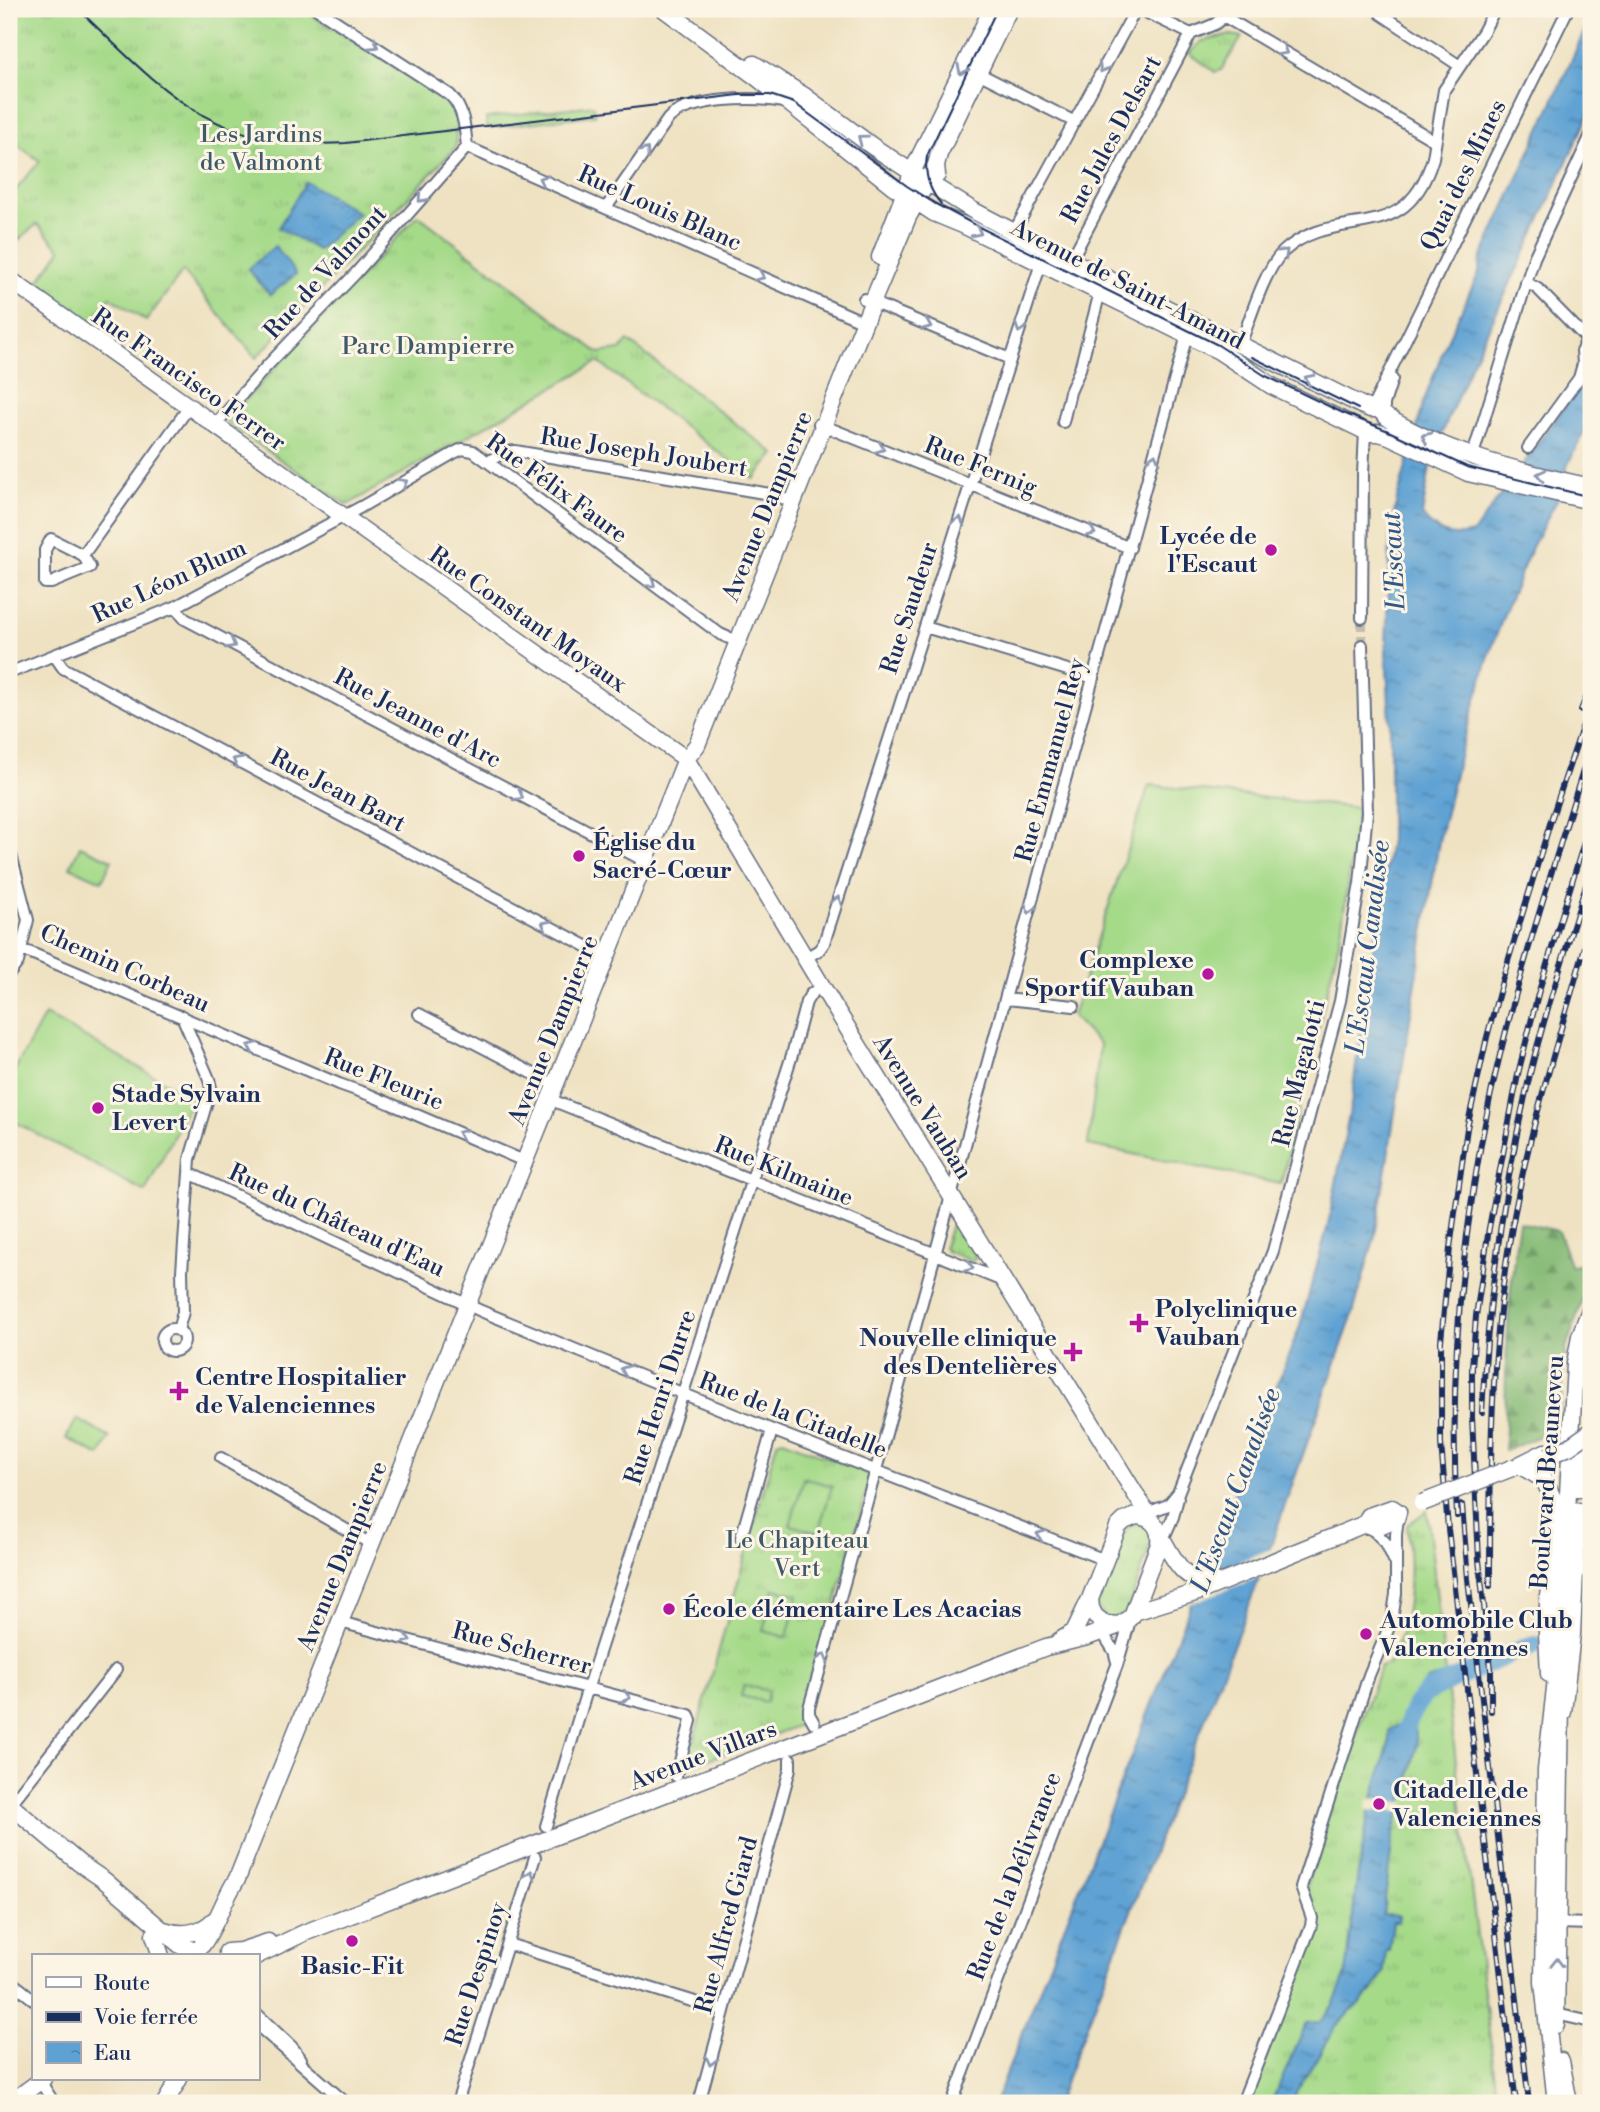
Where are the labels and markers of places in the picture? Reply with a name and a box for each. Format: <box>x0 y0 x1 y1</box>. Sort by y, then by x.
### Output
place label: Lycée de l'Escaut <box>1159 522 1257 580</box>
marker: Lycée de l'Escaut <box>1263 542 1279 558</box>
place label: Église du Sacré-Cœur <box>593 826 732 886</box>
marker: Église du Sacré-Cœur <box>571 848 587 864</box>
place label: Complexe Sportif Vauban <box>1025 946 1194 1004</box>
marker: Complexe Sportif Vauban <box>1200 966 1216 982</box>
place label: Stade Sylvain Levert <box>112 1080 261 1138</box>
marker: Stade Sylvain Levert <box>90 1100 106 1116</box>
place label: Polyclinique Vauban <box>1154 1295 1298 1353</box>
marker: Polyclinique Vauban <box>1129 1313 1149 1333</box>
place label: Nouvelle clinique des Dentelières <box>859 1324 1057 1382</box>
marker: Nouvelle clinique des Dentelières <box>1063 1342 1083 1362</box>
place label: Centre Hospitalier de Valenciennes <box>195 1363 407 1421</box>
marker: Centre Hospitalier de Valenciennes <box>169 1381 189 1401</box>
place label: École élémentaire Les Acacias <box>683 1593 1022 1625</box>
marker: École élémentaire Les Acacias <box>661 1601 677 1617</box>
place label: Automobile Club Valenciennes <box>1379 1606 1573 1664</box>
marker: Automobile Club Valenciennes <box>1358 1626 1374 1642</box>
place label: Citadelle de Valenciennes <box>1392 1776 1541 1834</box>
marker: Citadelle de Valenciennes <box>1371 1796 1387 1812</box>
marker: Basic-Fit <box>344 1933 360 1949</box>
place label: Basic-Fit <box>300 1952 404 1982</box>

